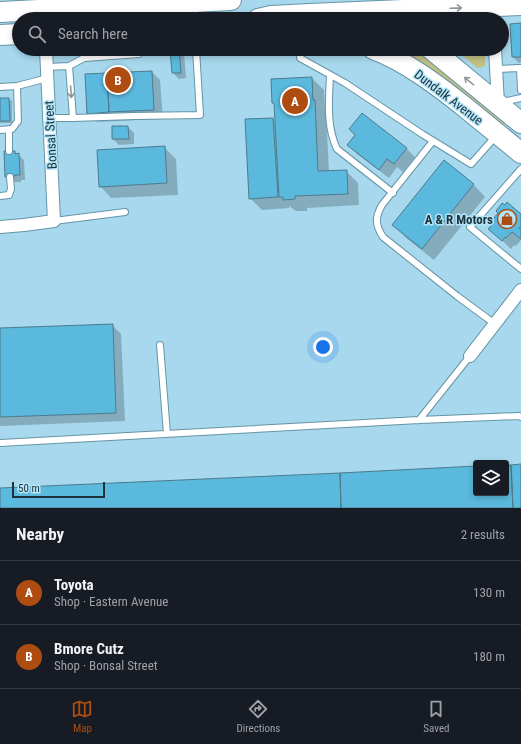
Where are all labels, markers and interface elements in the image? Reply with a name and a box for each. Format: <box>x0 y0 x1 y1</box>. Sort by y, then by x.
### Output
one-way arrow <box>449 4 462 11</box>
search box <box>12 12 509 56</box>
icon: search <box>26 23 48 45</box>
text: Search here <box>58 25 128 43</box>
pin: B <box>105 65 131 95</box>
street label: Dundalk Avenue <box>411 67 486 128</box>
one-way arrow <box>464 76 475 85</box>
one-way arrow <box>68 85 75 98</box>
pin: A <box>282 86 308 116</box>
street label: Bonsal Street <box>41 100 60 170</box>
shop icon: A & R Motors <box>496 208 518 230</box>
place label: A & R Motors <box>425 212 493 227</box>
your location <box>313 337 333 357</box>
map controls <box>473 460 509 496</box>
button: layers <box>473 460 509 496</box>
scale bar <box>12 480 105 499</box>
text: 50 m <box>18 482 40 495</box>
text: Nearby <box>16 524 64 544</box>
text: 2 results <box>461 527 505 542</box>
text: Toyota <box>54 576 94 594</box>
text: A <box>25 585 33 600</box>
text: 130 m <box>473 585 505 600</box>
text: Shop · Eastern Avenue <box>54 594 168 609</box>
text: Bmore Cutz <box>54 640 124 658</box>
text: B <box>25 649 33 664</box>
text: 180 m <box>473 649 505 664</box>
text: Shop · Bonsal Street <box>54 658 158 673</box>
tab: Map <box>71 698 93 735</box>
tab: Directions <box>236 698 280 735</box>
tab: Saved <box>423 698 450 735</box>

